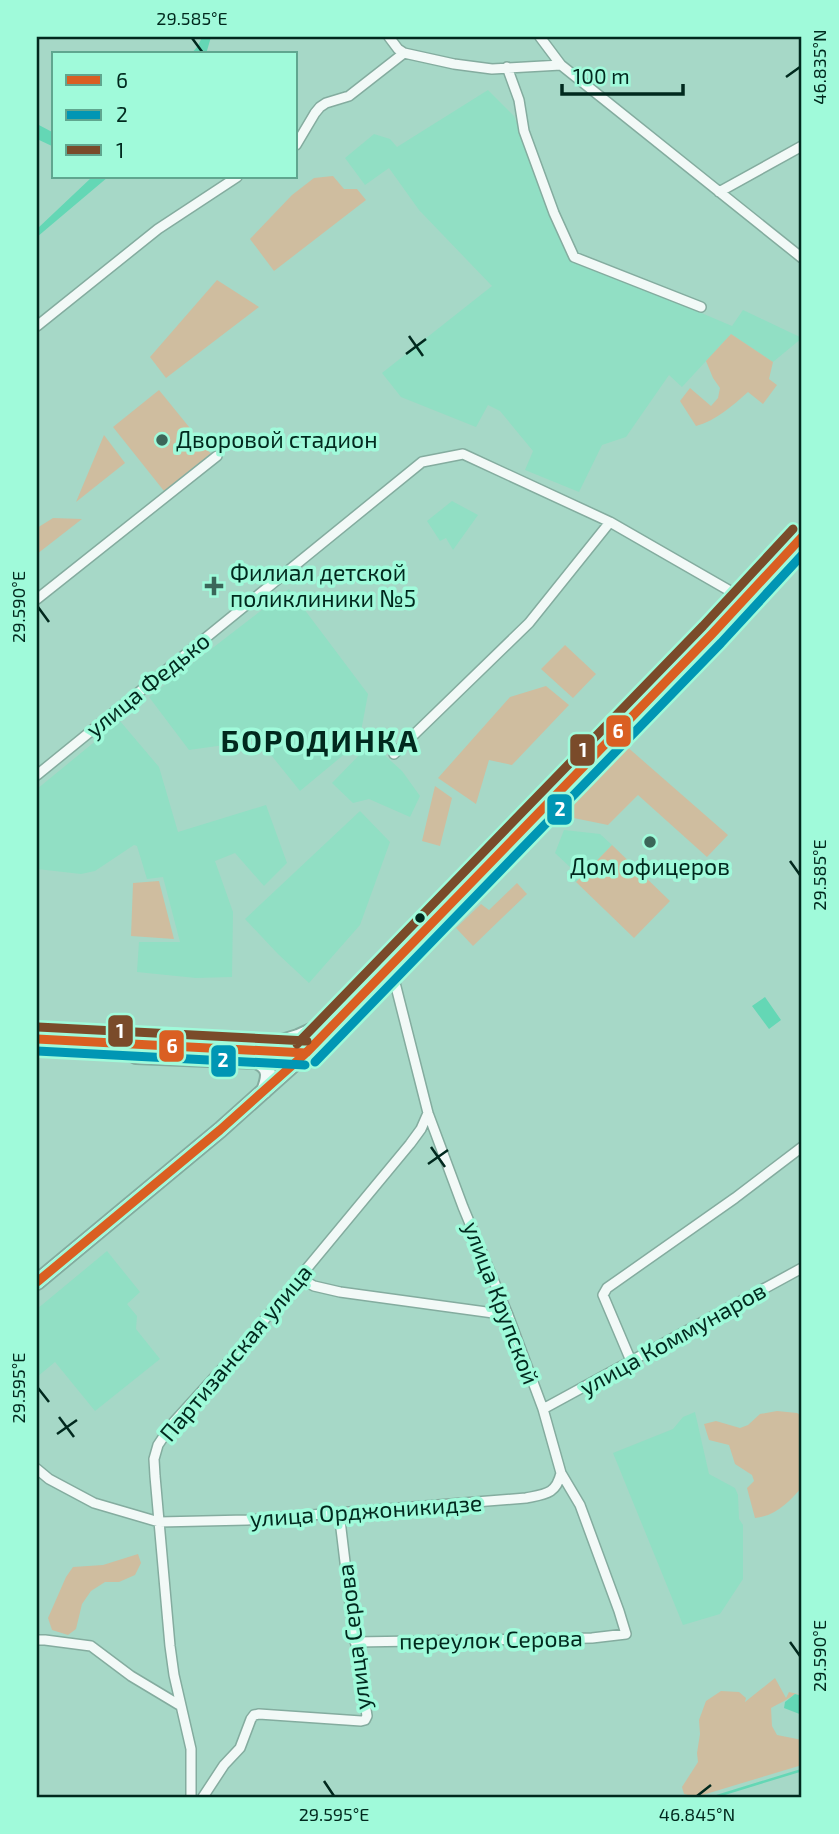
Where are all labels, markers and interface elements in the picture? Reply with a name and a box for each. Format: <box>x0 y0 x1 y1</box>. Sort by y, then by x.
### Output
text: 29.585°E <box>156 7 228 29</box>
text: 46.835°N <box>808 29 830 105</box>
legend <box>52 52 298 178</box>
scale bar <box>562 52 683 96</box>
text: 100 m <box>573 63 630 88</box>
text: 6 <box>116 67 128 92</box>
text: 2 <box>116 101 128 126</box>
text: 1 <box>116 137 124 162</box>
place label: Дворовой стадион <box>176 425 378 453</box>
marker: Дворовой стадион <box>154 432 170 448</box>
place label: Филиал детской поликлиники №5 <box>230 558 416 612</box>
text: 29.590°E <box>7 571 29 643</box>
marker: Филиал детской поликлиники №5 <box>204 576 224 596</box>
street label: улица Федько <box>80 626 216 743</box>
line badge: 6 <box>605 714 632 748</box>
text: 6 <box>612 719 624 742</box>
district label: БОРОДИНКА <box>220 722 420 758</box>
line badge: 1 <box>569 733 596 767</box>
text: 1 <box>579 738 587 761</box>
line badge: 2 <box>546 793 573 826</box>
text: 2 <box>554 797 566 820</box>
marker: Дом офицеров <box>642 834 658 850</box>
text: 29.585°E <box>808 839 830 911</box>
place label: Дом офицеров <box>570 852 730 880</box>
unlabelled marker <box>413 911 427 925</box>
line badge: 1 <box>107 1014 134 1048</box>
text: 1 <box>116 1019 124 1042</box>
line badge: 6 <box>158 1029 185 1063</box>
text: 6 <box>166 1034 178 1057</box>
line badge: 2 <box>210 1044 237 1078</box>
text: 2 <box>217 1048 229 1071</box>
street label: улица Крупской <box>457 1217 546 1388</box>
street label: Партизанская улица <box>153 1258 318 1447</box>
street label: улица Коммунаров <box>575 1275 771 1402</box>
text: 29.595°E <box>7 1353 29 1423</box>
street label: улица Орджоникидзе <box>249 1488 483 1533</box>
street label: улица Серова <box>330 1562 377 1712</box>
text: 29.590°E <box>808 1620 830 1692</box>
street label: переулок Серова <box>399 1623 583 1656</box>
text: 29.595°E <box>299 1803 369 1825</box>
text: 46.845°N <box>659 1803 735 1825</box>

